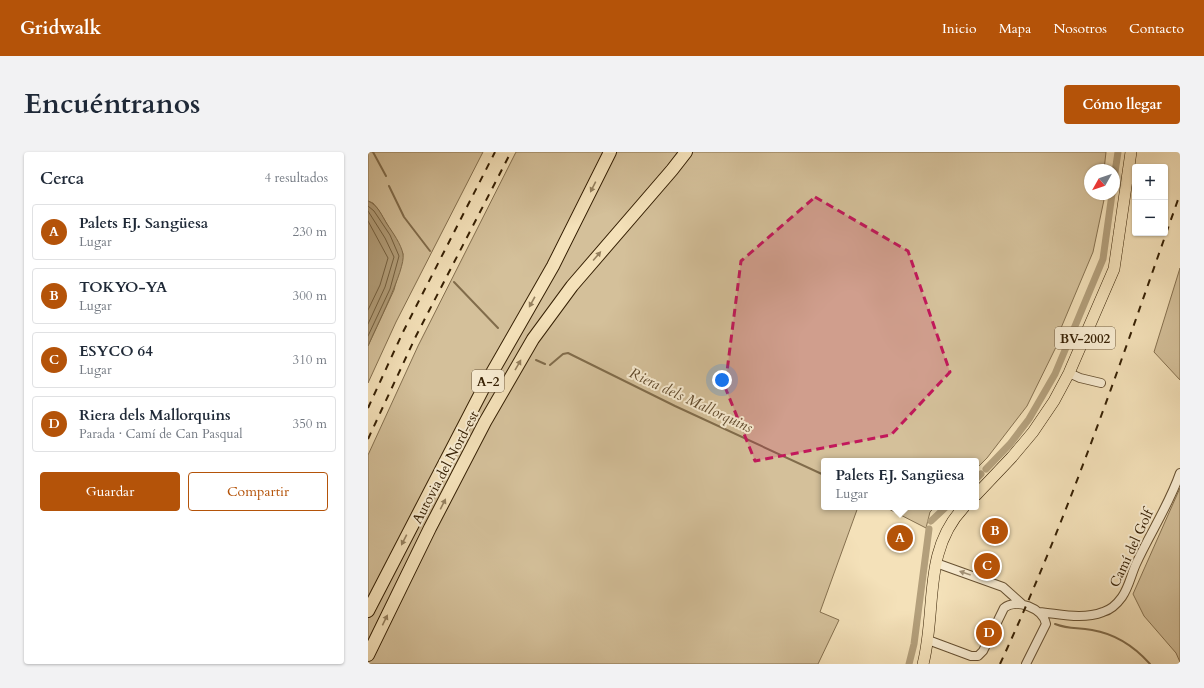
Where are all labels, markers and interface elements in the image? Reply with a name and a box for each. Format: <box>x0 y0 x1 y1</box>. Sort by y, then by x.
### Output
text: Gridwalk <box>20 15 101 41</box>
text: Inicio <box>942 19 977 38</box>
text: Mapa <box>999 19 1031 38</box>
text: Nosotros <box>1053 19 1107 38</box>
text: Contacto <box>1129 19 1184 38</box>
text: Encuéntranos <box>24 85 200 123</box>
button: Cómo llegar <box>1064 85 1180 124</box>
north arrow <box>1084 164 1120 200</box>
map controls <box>1132 164 1168 236</box>
button: + <box>1132 164 1168 200</box>
text: Cerca <box>40 167 84 190</box>
text: 4 resultados <box>264 169 328 187</box>
one-way arrow <box>590 182 596 193</box>
button: − <box>1132 200 1168 236</box>
text: Palets F.J. Sangüesa <box>79 213 208 233</box>
text: A <box>49 223 59 241</box>
text: 230 m <box>293 223 327 241</box>
text: Lugar <box>79 233 112 251</box>
one-way arrow <box>592 252 601 261</box>
text: TOKYO-YA <box>79 277 167 297</box>
text: B <box>49 287 59 305</box>
text: 300 m <box>293 287 327 305</box>
one-way arrow <box>529 296 536 308</box>
text: Lugar <box>79 297 112 315</box>
road number: BV-2002 <box>1055 327 1115 349</box>
text: ESYCO 64 <box>79 341 153 361</box>
text: C <box>49 351 59 369</box>
text: 310 m <box>293 351 327 369</box>
one-way arrow <box>514 359 521 371</box>
text: Lugar <box>79 361 112 379</box>
water label: Riera dels Mallorquins <box>626 363 756 437</box>
road number: A-2 <box>472 370 504 392</box>
your location <box>712 370 732 390</box>
text: Riera dels Mallorquins <box>79 405 231 425</box>
street label: Autovia del Nord-est <box>408 407 484 527</box>
text: D <box>48 415 60 433</box>
text: 350 m <box>293 415 327 433</box>
text: Parada · Camí de Can Pasqual <box>79 425 243 443</box>
popup <box>821 458 979 510</box>
text: Palets F.J. Sangüesa <box>835 465 965 485</box>
button: Guardar <box>40 472 180 511</box>
button: Compartir <box>188 472 328 511</box>
text: Lugar <box>835 485 868 503</box>
one-way arrow <box>439 498 446 510</box>
street label: Camí del Golf <box>1105 504 1159 590</box>
pin: B <box>982 516 1008 546</box>
pin: A <box>887 523 913 553</box>
one-way arrow <box>401 534 407 545</box>
pin: C <box>974 551 1000 581</box>
one-way arrow <box>958 570 970 576</box>
one-way arrow <box>382 615 388 626</box>
pin: D <box>976 618 1002 648</box>

